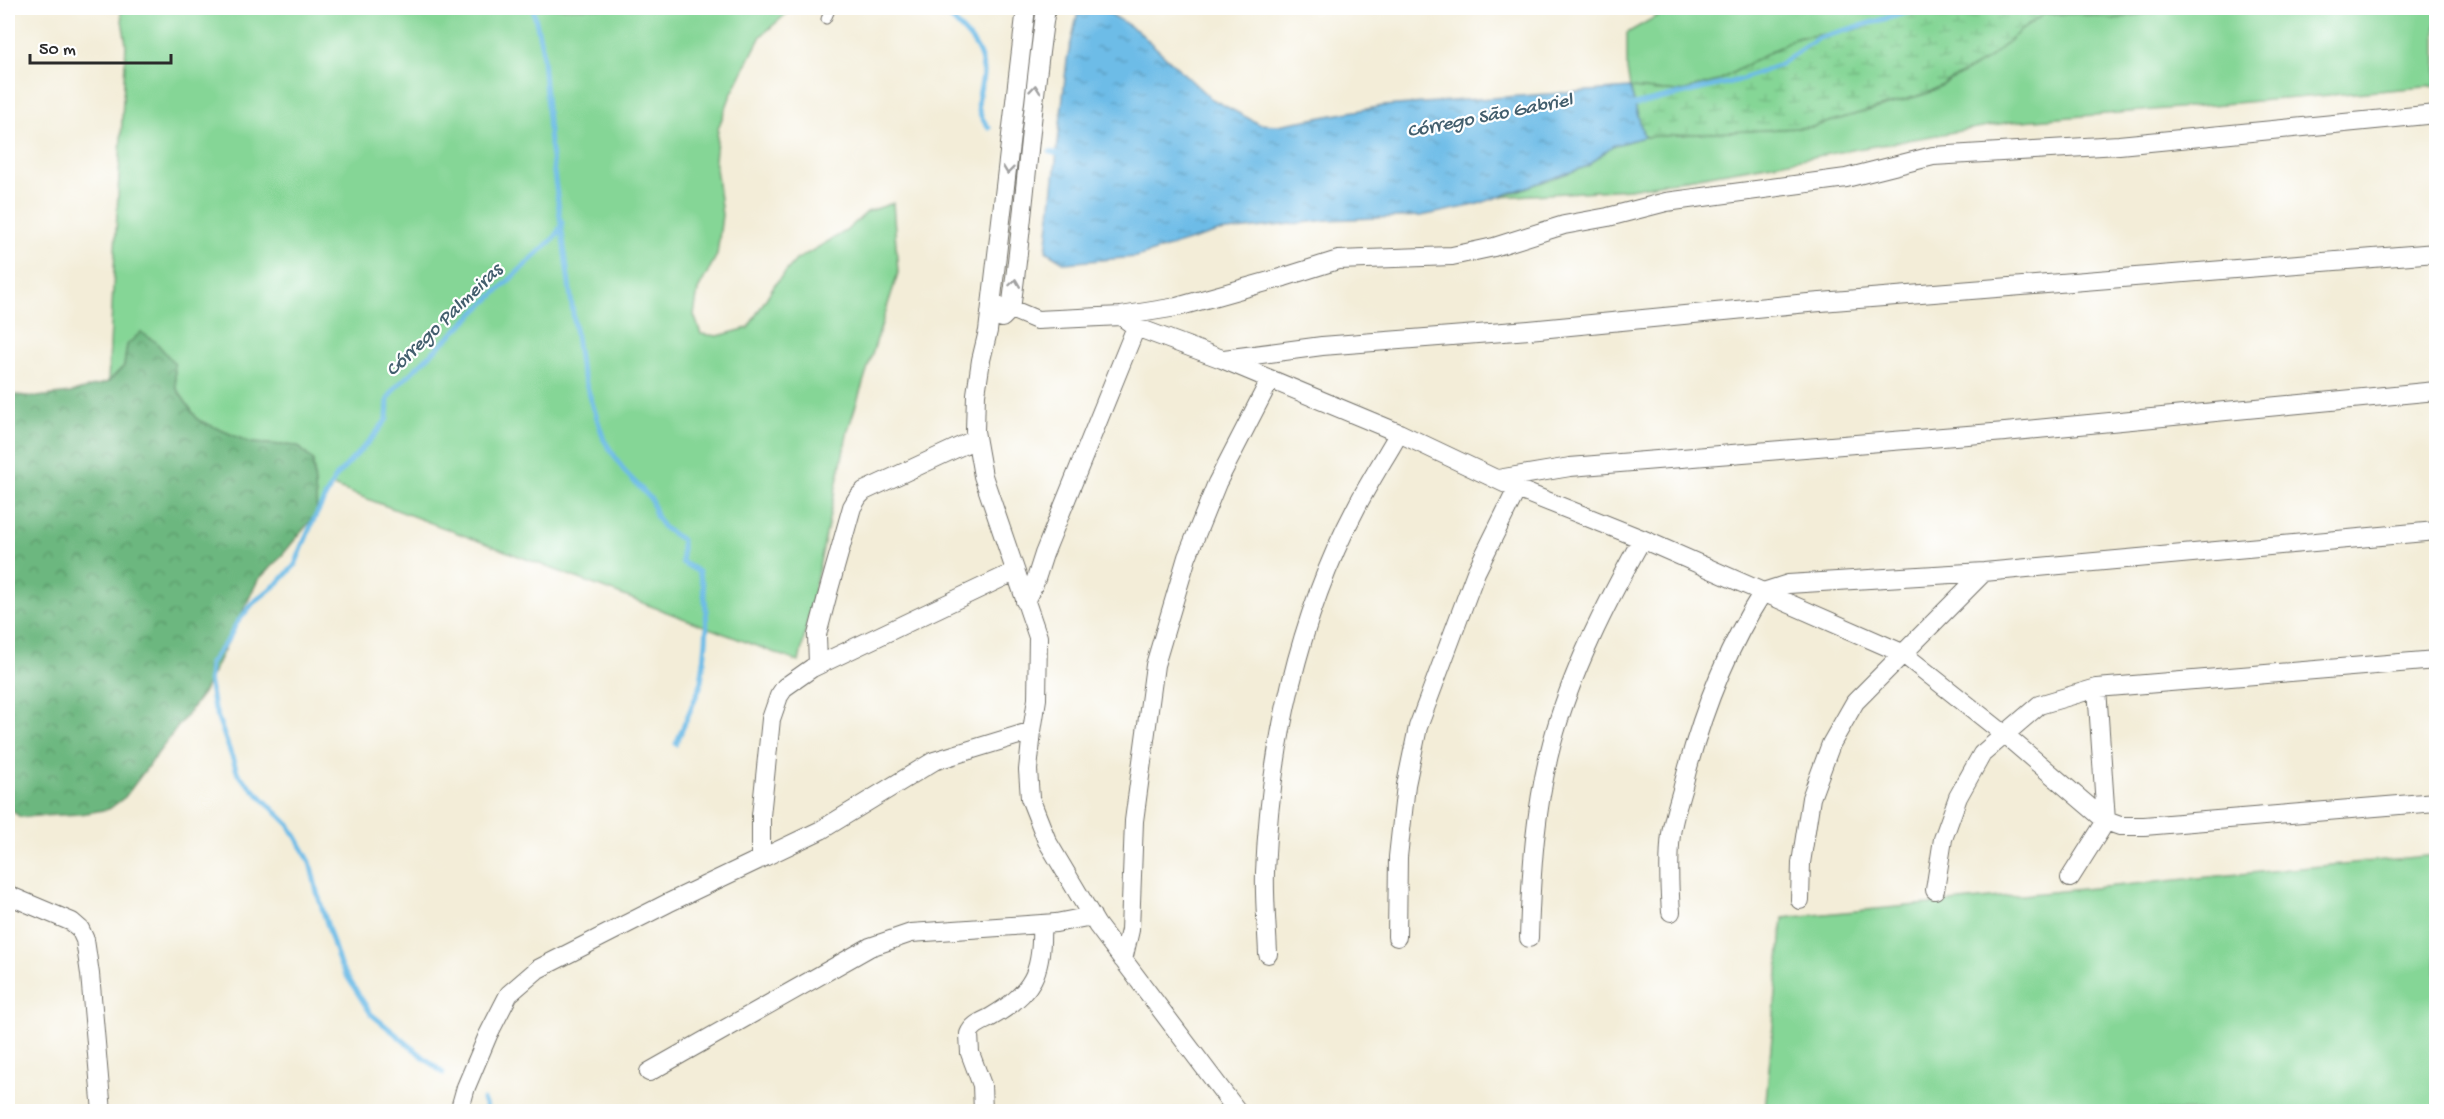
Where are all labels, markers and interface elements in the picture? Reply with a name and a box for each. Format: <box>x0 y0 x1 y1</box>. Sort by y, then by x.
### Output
scale bar <box>30 27 171 65</box>
text: 50 m <box>39 40 76 61</box>
one-way arrow <box>1028 85 1041 94</box>
water label: Córrego São Gabriel <box>1405 89 1576 144</box>
one-way arrow <box>1002 165 1014 175</box>
water label: Córrego Palmeiras <box>382 258 509 382</box>
one-way arrow <box>1008 278 1021 288</box>

